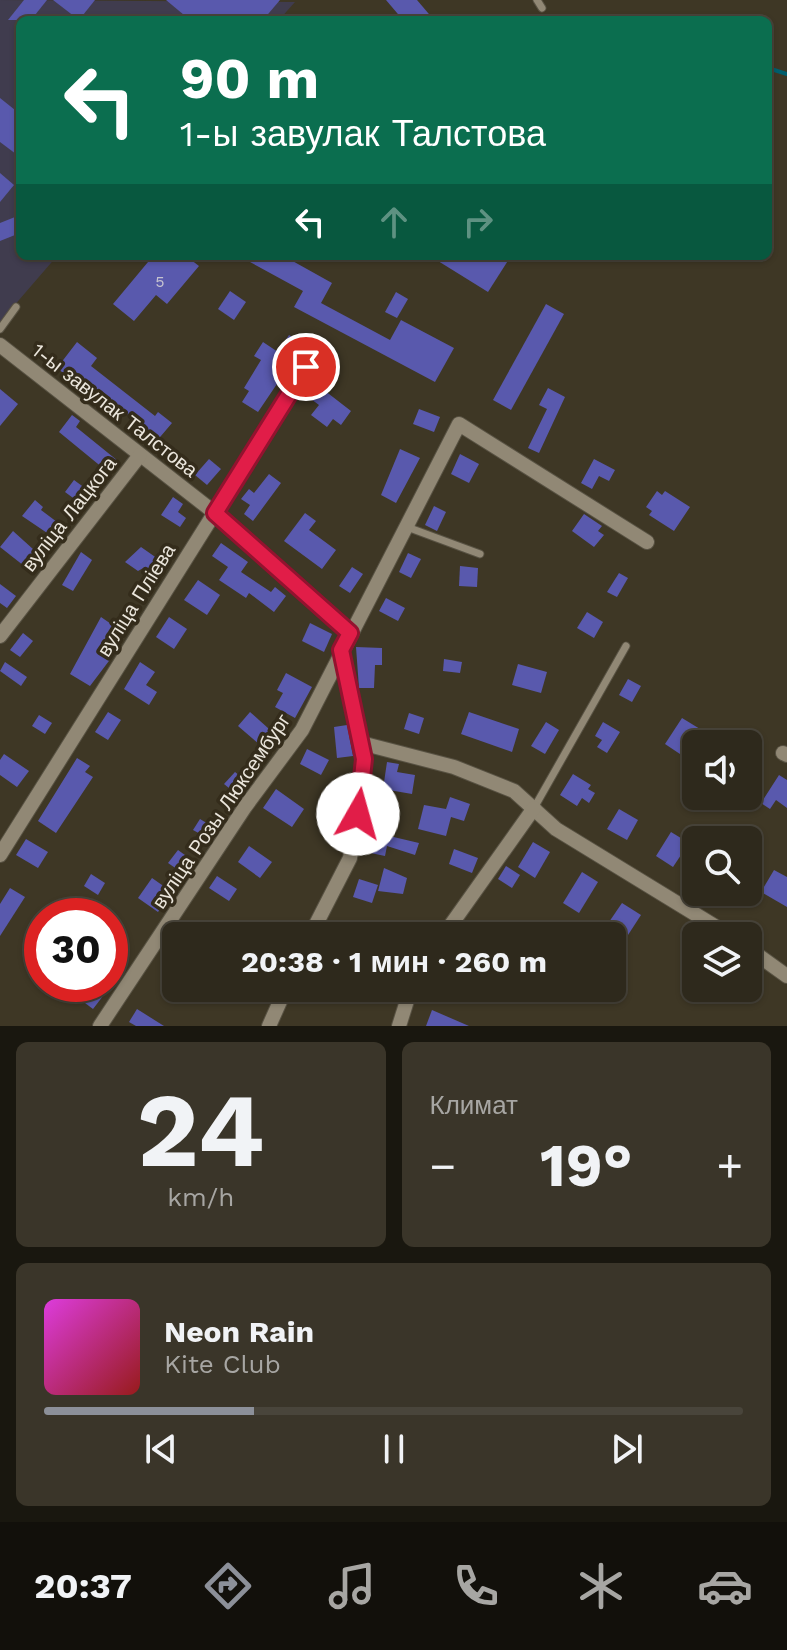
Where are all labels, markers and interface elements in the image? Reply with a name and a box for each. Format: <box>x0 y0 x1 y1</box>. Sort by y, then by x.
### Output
text: 90 m <box>180 46 319 112</box>
icon: left <box>48 48 152 152</box>
text: 1-ы завулак Талстова <box>180 113 546 155</box>
icon: left <box>288 200 332 244</box>
icon: ahead <box>372 200 416 244</box>
icon: right <box>456 200 500 244</box>
house number: 5 <box>155 272 165 291</box>
pin <box>272 333 340 401</box>
street label: 1-ы завулак Талстова <box>28 338 203 483</box>
icon: arrive <box>284 345 328 389</box>
street label: вуліца Лацкога <box>17 451 122 576</box>
street label: вуліца Пліева <box>92 538 181 661</box>
street label: вуліца Розы Люксембург <box>147 709 295 913</box>
map controls <box>682 730 762 1002</box>
button: sound <box>682 730 762 810</box>
position arrow <box>316 772 400 856</box>
button: search <box>682 826 762 906</box>
speed limit sign: 30 <box>24 898 128 1002</box>
button: layers <box>682 922 762 1002</box>
text: 20:38 · 1 мин · 260 m <box>241 944 547 979</box>
text: 24 <box>137 1069 265 1191</box>
text: Климат <box>430 1090 518 1120</box>
text: 19° <box>540 1130 633 1201</box>
text: − <box>430 1140 456 1192</box>
text: + <box>716 1140 743 1192</box>
text: km/h <box>167 1182 234 1212</box>
text: Neon Rain <box>164 1314 314 1349</box>
text: Kite Club <box>164 1349 281 1379</box>
icon: previous <box>139 1427 183 1471</box>
icon: pause <box>372 1427 416 1471</box>
icon: next <box>605 1427 649 1471</box>
icon: directions <box>200 1558 256 1614</box>
icon: music <box>324 1558 380 1614</box>
icon: phone <box>448 1558 504 1614</box>
icon: climate <box>573 1558 629 1614</box>
icon: car <box>697 1558 753 1614</box>
text: 20:37 <box>34 1565 132 1607</box>

